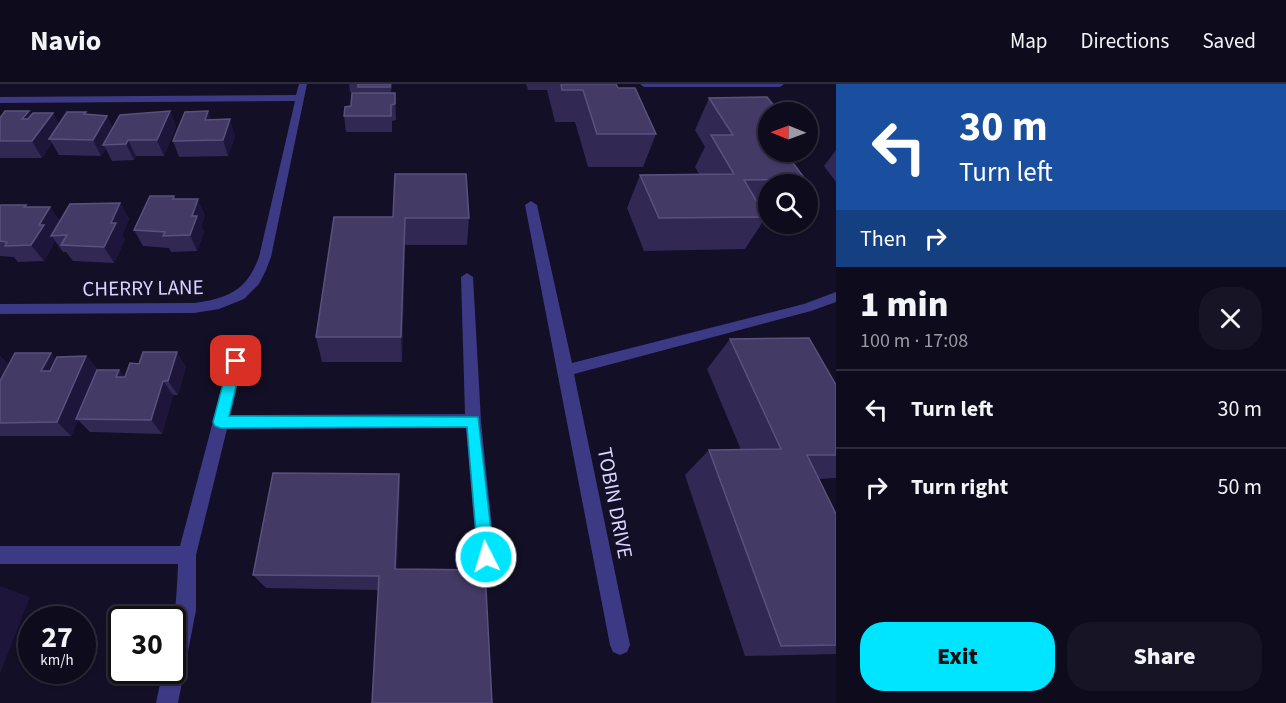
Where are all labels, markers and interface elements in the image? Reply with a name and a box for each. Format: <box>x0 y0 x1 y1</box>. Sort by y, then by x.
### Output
text: Navio <box>30 21 101 61</box>
text: Map <box>1010 26 1048 56</box>
text: Directions <box>1081 26 1169 56</box>
text: Saved <box>1202 26 1256 56</box>
text: 30 m <box>959 97 1048 157</box>
north arrow <box>758 102 818 162</box>
map controls <box>758 102 818 234</box>
icon: left <box>860 108 938 186</box>
text: Turn left <box>959 153 1053 192</box>
button: search <box>758 174 818 234</box>
icon: right <box>919 222 952 255</box>
text: Then <box>860 223 907 255</box>
street label: CHERRY LANE <box>82 272 204 304</box>
text: 1 min <box>860 279 948 330</box>
button: close <box>1199 287 1262 350</box>
text: 100 m · 17:08 <box>860 327 968 355</box>
pin <box>210 335 261 386</box>
icon: arrive <box>219 344 252 377</box>
icon: left <box>860 393 893 426</box>
text: Turn left <box>911 393 993 425</box>
text: 30 m <box>1217 393 1262 425</box>
street label: TOBIN DRIVE <box>590 445 640 561</box>
icon: right <box>860 471 893 504</box>
text: Turn right <box>911 471 1008 503</box>
text: 50 m <box>1217 471 1262 503</box>
position arrow <box>454 525 518 589</box>
speed limit sign: 30 <box>108 606 186 684</box>
text: 27 <box>41 616 73 659</box>
button: Exit <box>860 622 1055 691</box>
button: Share <box>1067 622 1262 691</box>
text: km/h <box>40 650 74 671</box>

